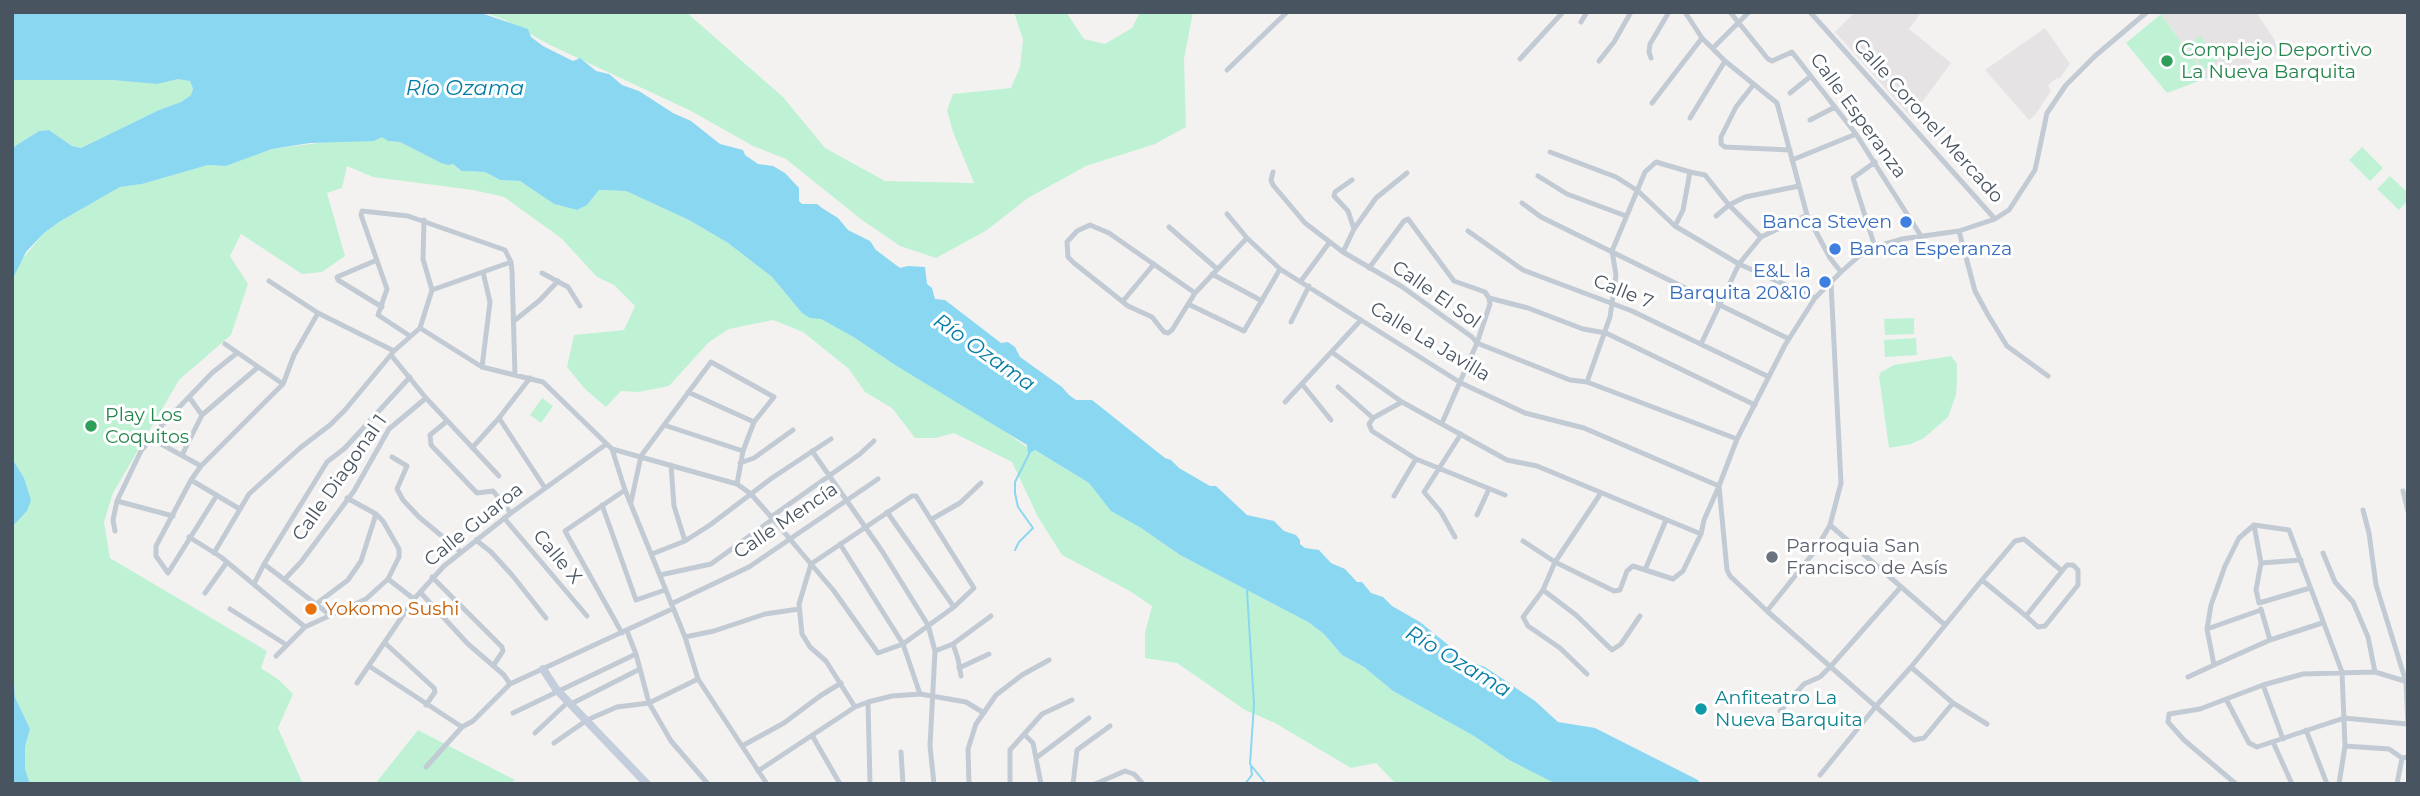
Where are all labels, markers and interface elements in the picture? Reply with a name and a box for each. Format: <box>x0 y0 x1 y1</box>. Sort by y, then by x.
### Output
street label: Calle Coronel Mercado <box>1848 34 2008 208</box>
place label: Complejo Deportivo La Nueva Barquita <box>2181 39 2372 83</box>
street label: Calle Esperanza <box>1805 49 1911 183</box>
marker: Complejo Deportivo La Nueva Barquita <box>2159 53 2175 69</box>
water label: Río Ozama <box>406 76 524 102</box>
place label: Banca Steven <box>1762 211 1892 233</box>
marker: Banca Steven <box>1898 214 1914 230</box>
place label: Banca Esperanza <box>1849 238 2012 260</box>
marker: Banca Esperanza <box>1827 241 1843 257</box>
street label: Calle El Sol <box>1387 256 1485 334</box>
place label: E&L la Barquita 20&10 <box>1669 260 1811 304</box>
street label: Calle 7 <box>1590 270 1656 314</box>
marker: E&L la Barquita 20&10 <box>1817 274 1833 290</box>
street label: Calle La Javilla <box>1366 297 1494 387</box>
water label: Río Ozama <box>928 309 1040 397</box>
place label: Play Los Coquitos <box>105 404 189 448</box>
street label: Calle Diagonal 1 <box>288 410 392 546</box>
marker: Play Los Coquitos <box>83 418 99 434</box>
street label: Calle Guaroa <box>420 478 528 572</box>
street label: Calle Mencía <box>730 478 842 564</box>
street label: Calle X <box>528 525 586 589</box>
place label: Parroquia San Francisco de Asís <box>1786 535 1948 579</box>
marker: Parroquia San Francisco de Asís <box>1764 549 1780 565</box>
place label: Yokomo Sushi <box>325 598 459 620</box>
marker: Yokomo Sushi <box>303 601 319 617</box>
water label: Río Ozama <box>1401 621 1515 703</box>
place label: Anfiteatro La Nueva Barquita <box>1715 687 1863 731</box>
marker: Anfiteatro La Nueva Barquita <box>1693 701 1709 717</box>

